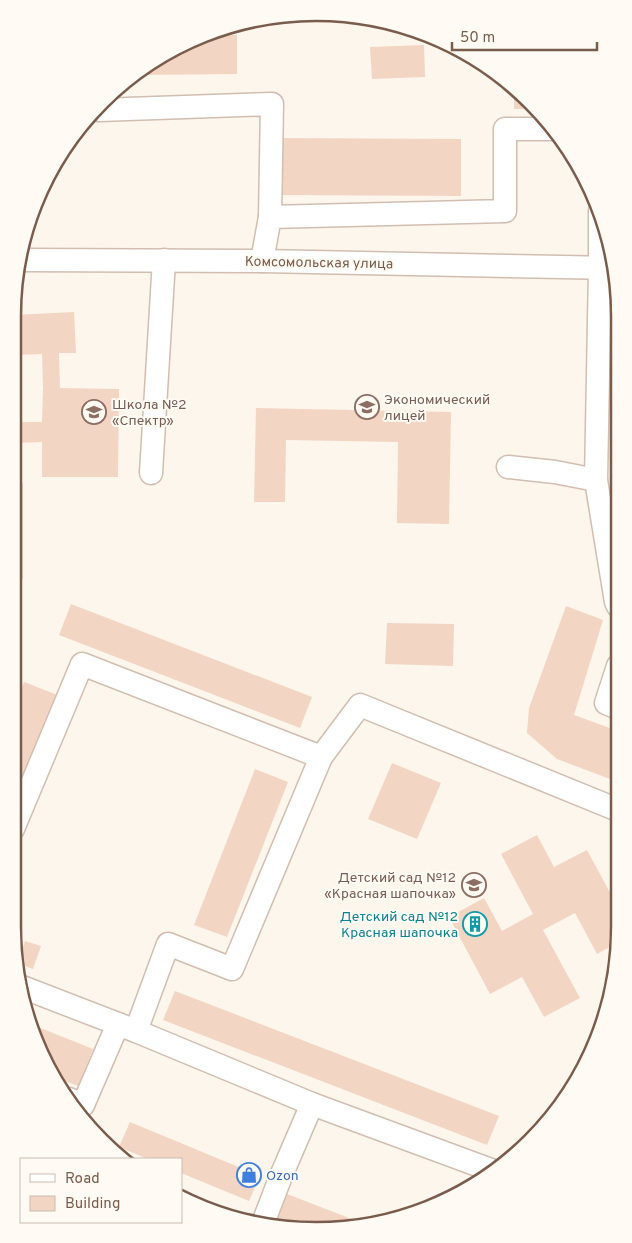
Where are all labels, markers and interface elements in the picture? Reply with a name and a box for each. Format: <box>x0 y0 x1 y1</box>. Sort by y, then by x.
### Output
scale bar <box>452 20 597 52</box>
text: 50 m <box>460 29 495 48</box>
street label: Комсомольская улица <box>245 254 393 273</box>
place label: Экономический лицей <box>384 392 490 425</box>
school or university icon: Экономический лицей <box>354 394 380 420</box>
place label: Школа №2 «Спектр» <box>112 397 187 430</box>
school or university icon: Школа №2 «Спектр» <box>81 399 107 425</box>
place label: Детский сад №12 «Красная шапочка» <box>324 870 456 903</box>
school or university icon: Детский сад №12 «Красная шапочка» <box>461 872 487 898</box>
place label: Детский сад №12 Красная шапочка <box>340 909 458 942</box>
building icon: Детский сад №12 Красная шапочка <box>462 911 488 937</box>
legend <box>20 1158 182 1223</box>
shop icon: Ozon <box>236 1162 262 1188</box>
place label: Ozon <box>266 1168 299 1185</box>
text: Road <box>65 1170 100 1189</box>
text: Building <box>65 1195 120 1214</box>

